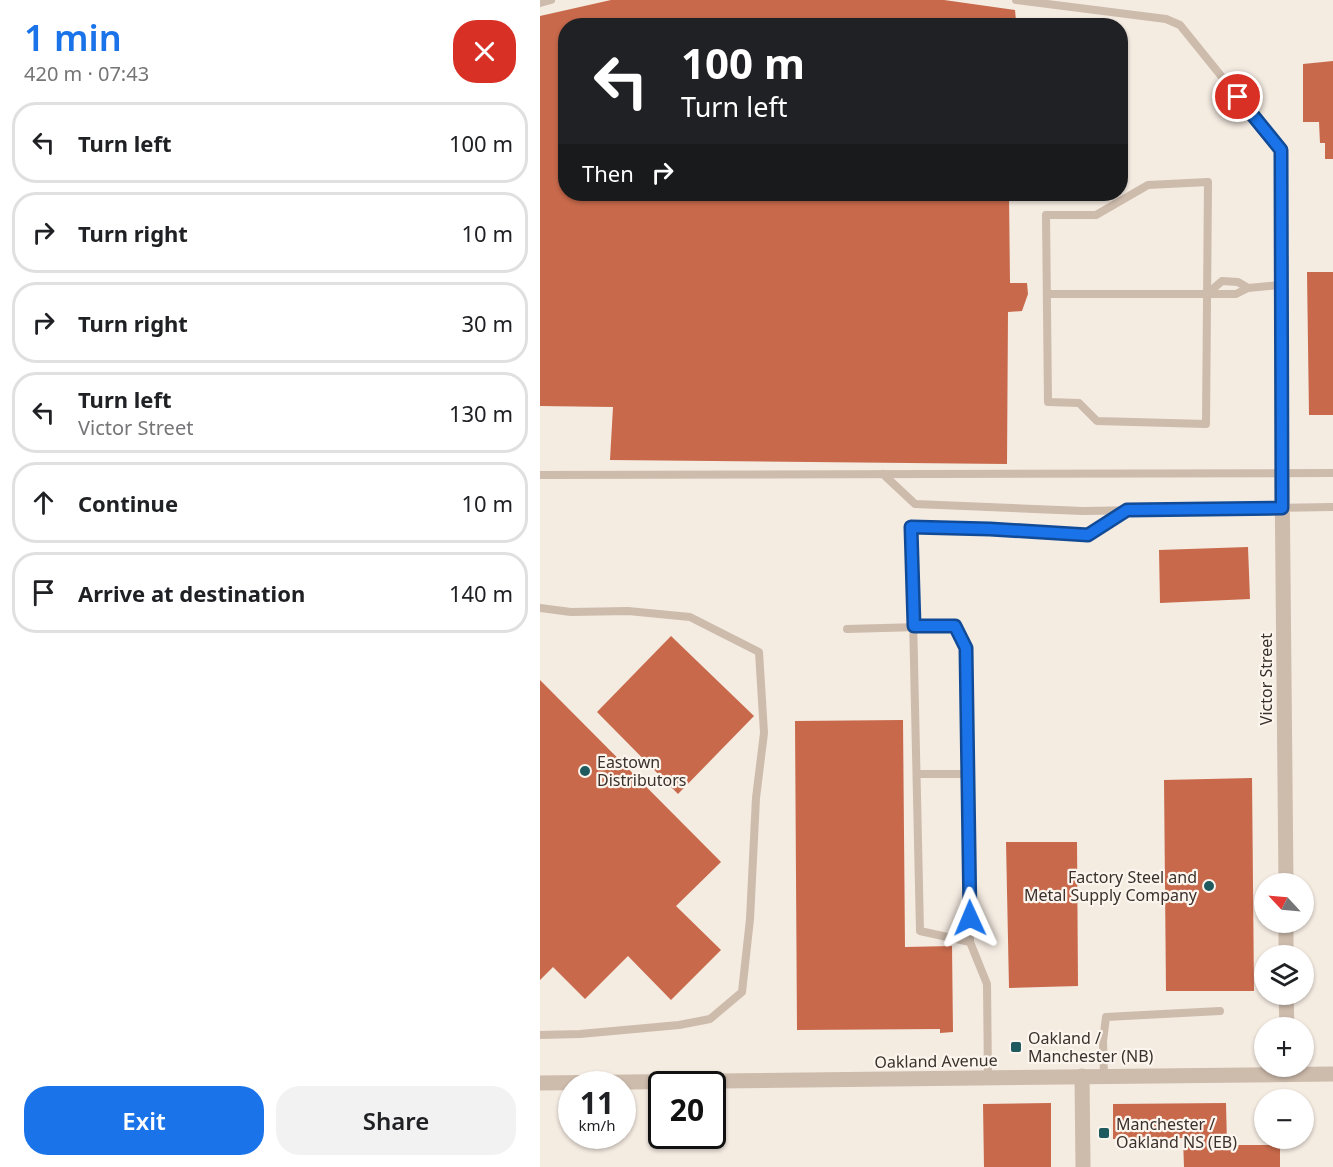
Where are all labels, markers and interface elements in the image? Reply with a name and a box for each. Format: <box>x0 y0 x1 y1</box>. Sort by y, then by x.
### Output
text: 1 min <box>24 13 122 62</box>
button: close <box>453 20 516 83</box>
text: 100 m <box>681 34 805 91</box>
icon: left <box>582 42 660 120</box>
text: 420 m · 07:43 <box>24 60 149 87</box>
pin <box>1212 71 1263 122</box>
icon: arrive <box>1221 80 1254 113</box>
text: Turn left <box>681 88 787 125</box>
icon: left <box>27 126 60 159</box>
text: Turn left <box>78 128 172 158</box>
text: 100 m <box>449 128 513 158</box>
icon: right <box>646 156 679 189</box>
text: Then <box>582 158 634 188</box>
icon: right <box>27 216 60 249</box>
text: Turn right <box>78 218 188 248</box>
text: 10 m <box>462 218 513 248</box>
icon: right <box>27 306 60 339</box>
text: Turn right <box>78 308 188 338</box>
text: 30 m <box>462 308 513 338</box>
text: Turn left <box>78 384 172 414</box>
icon: left <box>27 396 60 429</box>
text: 130 m <box>449 398 513 428</box>
text: Victor Street <box>78 414 193 441</box>
icon: ahead <box>27 486 60 519</box>
text: Continue <box>78 488 178 518</box>
text: 10 m <box>462 488 513 518</box>
icon: arrive <box>27 576 60 609</box>
text: Arrive at destination <box>78 578 305 608</box>
text: 140 m <box>449 578 513 608</box>
street label: Victor Street <box>1255 633 1277 725</box>
place label: Eastown Distributors <box>597 751 686 791</box>
marker: Eastown Distributors <box>578 764 592 778</box>
place label: Factory Steel and Metal Supply Company <box>1024 866 1198 906</box>
north arrow <box>1254 873 1314 933</box>
map controls <box>1254 873 1314 1149</box>
marker: Factory Steel and Metal Supply Company <box>1202 879 1216 893</box>
position arrow <box>938 886 1002 950</box>
button: layers <box>1254 945 1314 1005</box>
button: + <box>1254 1017 1314 1077</box>
place label: Oakland / Manchester (NB) <box>1028 1027 1154 1067</box>
marker: Oakland / Manchester (NB) <box>1009 1040 1023 1054</box>
street label: Oakland Avenue <box>874 1049 998 1073</box>
speed limit sign: 20 <box>648 1071 726 1149</box>
text: 11 <box>580 1082 614 1123</box>
button: Exit <box>24 1086 264 1155</box>
button: Share <box>276 1086 516 1155</box>
button: − <box>1254 1089 1314 1149</box>
place label: Manchester / Oakland NS (EB) <box>1116 1113 1237 1153</box>
text: km/h <box>579 1115 615 1135</box>
marker: Manchester / Oakland NS (EB) <box>1097 1126 1111 1140</box>

